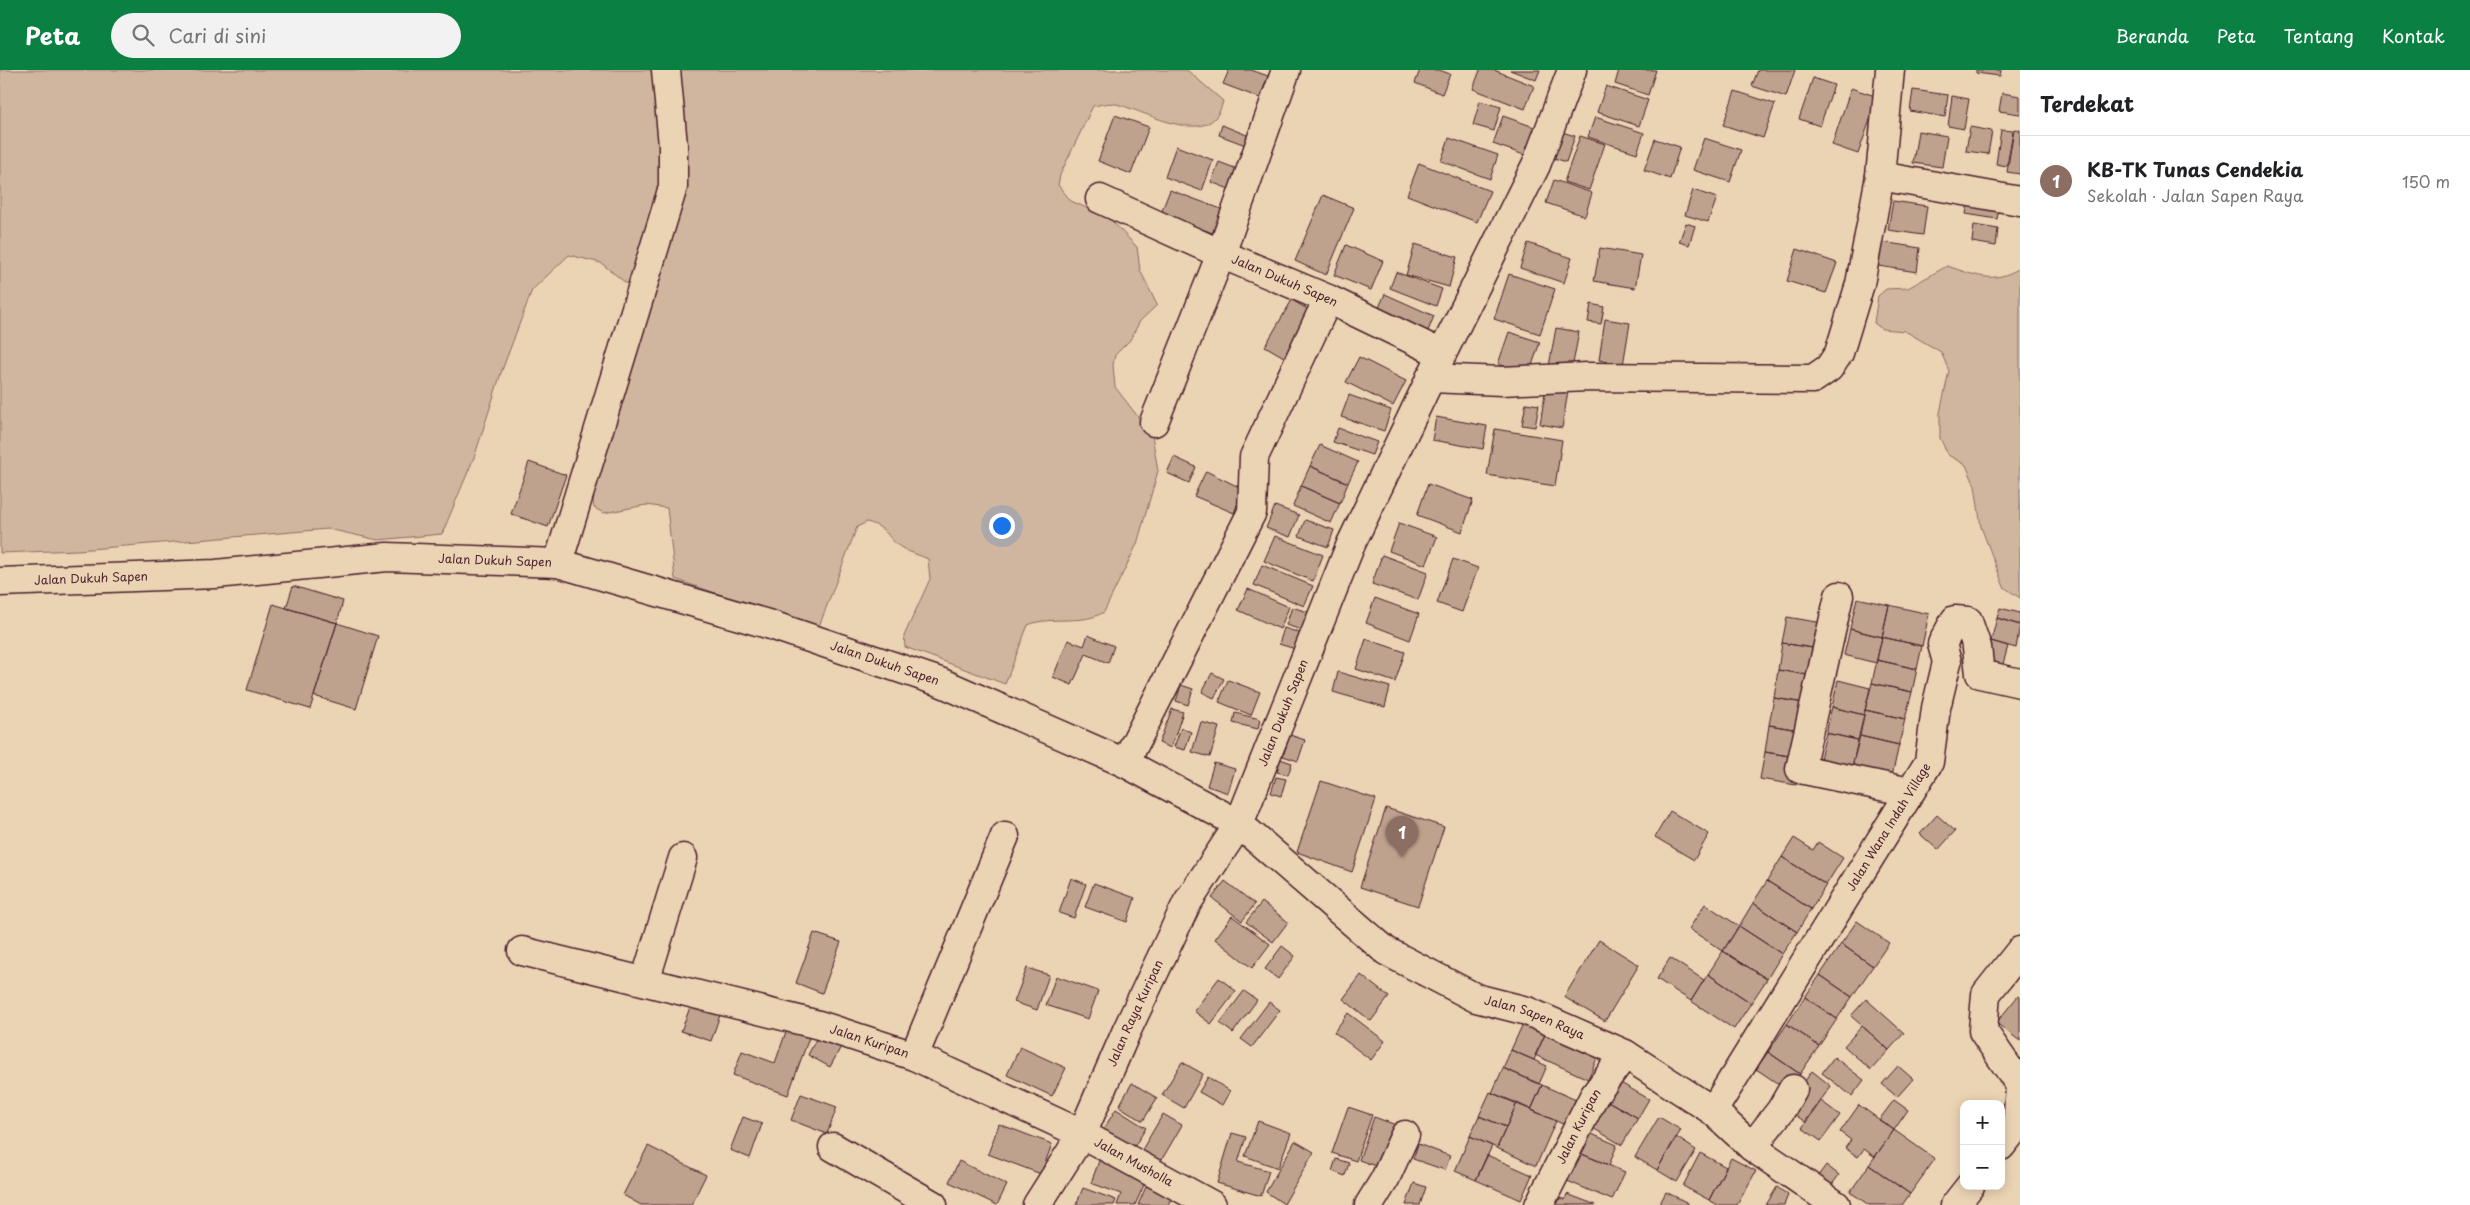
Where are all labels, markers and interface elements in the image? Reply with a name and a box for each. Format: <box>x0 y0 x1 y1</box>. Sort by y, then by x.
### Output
search box <box>111 13 461 58</box>
text: Peta <box>25 17 81 53</box>
icon: search <box>129 21 157 49</box>
text: Cari di sini <box>169 21 266 49</box>
text: Beranda <box>2116 22 2189 49</box>
text: Peta <box>2217 22 2255 49</box>
text: Tentang <box>2283 22 2354 49</box>
text: Kontak <box>2382 22 2445 49</box>
text: Terdekat <box>2040 87 2134 119</box>
text: KB-TK Tunas Cendekia <box>2087 155 2304 183</box>
text: 1 <box>2052 169 2060 193</box>
text: 150 m <box>2402 169 2450 193</box>
text: Sekolah · Jalan Sapen Raya <box>2087 183 2303 207</box>
street label: Jalan Dukuh Sapen <box>1229 249 1341 310</box>
your location <box>989 513 1015 539</box>
street label: Jalan Dukuh Sapen <box>438 549 552 571</box>
street label: Jalan Dukuh Sapen <box>34 567 148 589</box>
street label: Jalan Dukuh Sapen <box>828 636 942 689</box>
street label: Jalan Dukuh Sapen <box>1253 656 1312 769</box>
street label: Jalan Wana Indah Village <box>1841 759 1934 894</box>
pin: 1 <box>1386 816 1418 857</box>
street label: Jalan Raya Kuripan <box>1102 957 1167 1069</box>
street label: Jalan Sapen Raya <box>1483 990 1588 1043</box>
street label: Jalan Kuripan <box>828 1019 911 1062</box>
street label: Jalan Kuripan <box>1551 1084 1605 1167</box>
map controls <box>1960 1100 2005 1190</box>
button: + <box>1960 1100 2005 1145</box>
street label: Jalan Musholla <box>1091 1132 1177 1190</box>
button: − <box>1960 1145 2005 1190</box>

